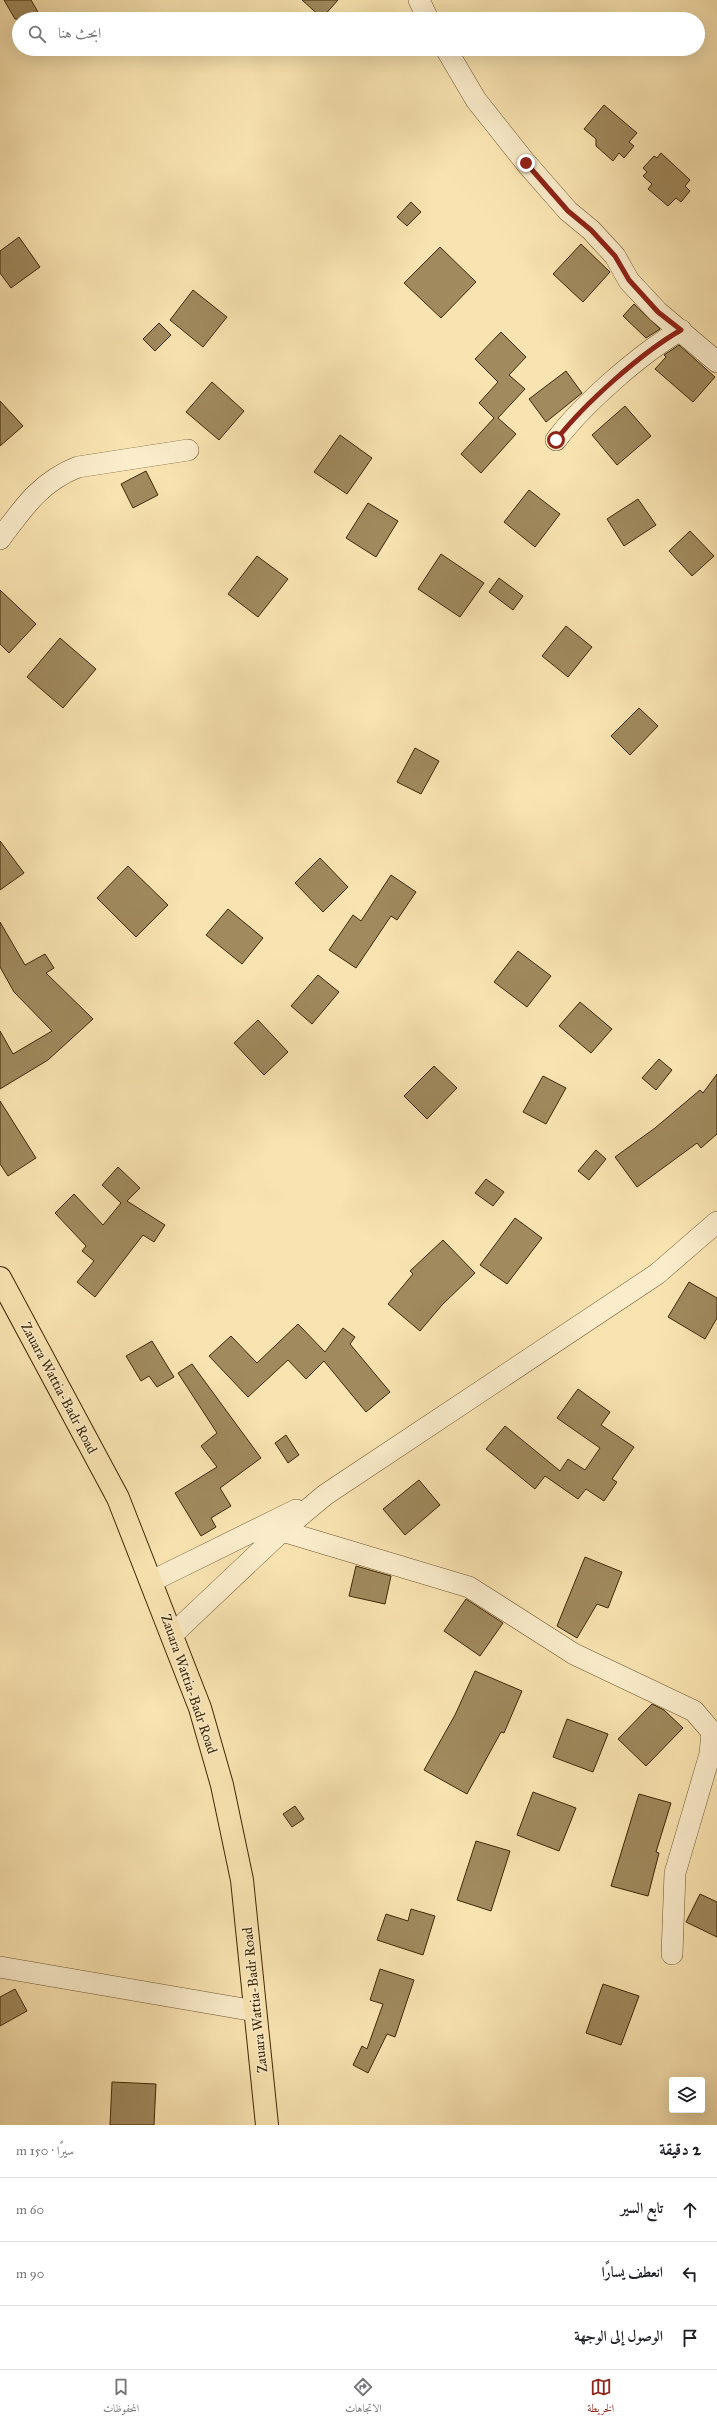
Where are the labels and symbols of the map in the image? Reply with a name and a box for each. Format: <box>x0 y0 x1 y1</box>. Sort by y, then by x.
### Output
route end <box>517 154 535 172</box>
route start <box>547 431 565 449</box>
street label: Zauara Wattia-Badr Road <box>17 1319 101 1457</box>
street label: Zauara Wattia-Badr Road <box>157 1612 221 1756</box>
street label: Zauara Wattia-Badr Road <box>239 1926 271 2074</box>

